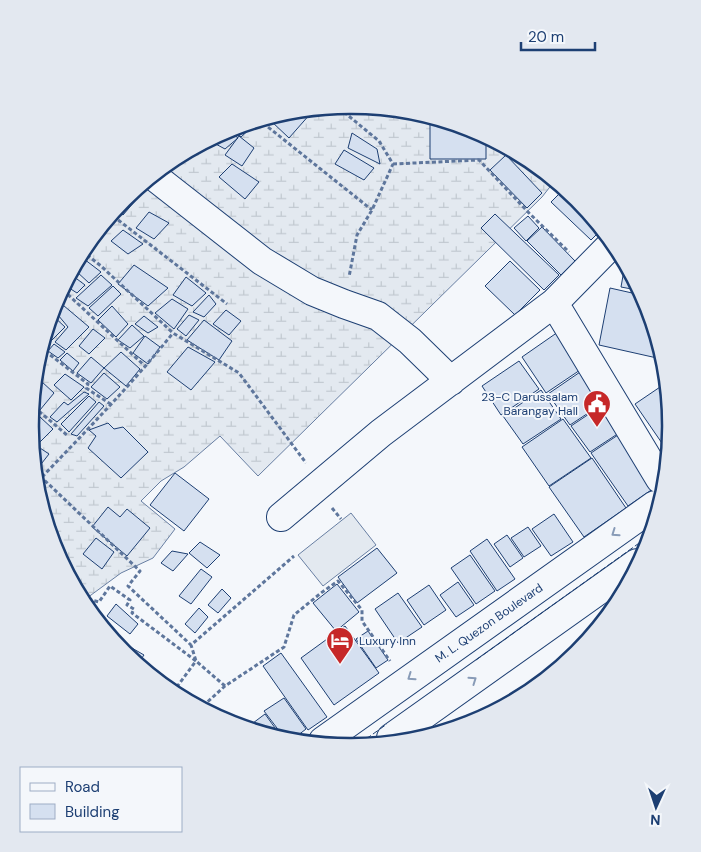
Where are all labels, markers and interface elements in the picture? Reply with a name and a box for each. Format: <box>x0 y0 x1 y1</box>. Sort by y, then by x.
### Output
scale bar <box>521 20 595 52</box>
text: 20 m <box>528 27 564 47</box>
place label: 23-C Darussalam Barangay Hall <box>481 389 578 419</box>
public building icon: 23-C Darussalam Barangay Hall <box>582 389 612 428</box>
one-way arrow <box>612 527 621 536</box>
street label: M. L. Quezon Boulevard <box>432 580 546 666</box>
hotel icon: Luxury Inn <box>325 626 355 665</box>
place label: Luxury Inn <box>359 633 416 649</box>
one-way arrow <box>408 672 417 680</box>
one-way arrow <box>467 677 477 686</box>
legend <box>20 767 182 832</box>
text: Road <box>65 777 100 797</box>
north arrow <box>631 782 681 832</box>
text: Building <box>65 802 120 822</box>
text: N <box>650 811 661 829</box>

